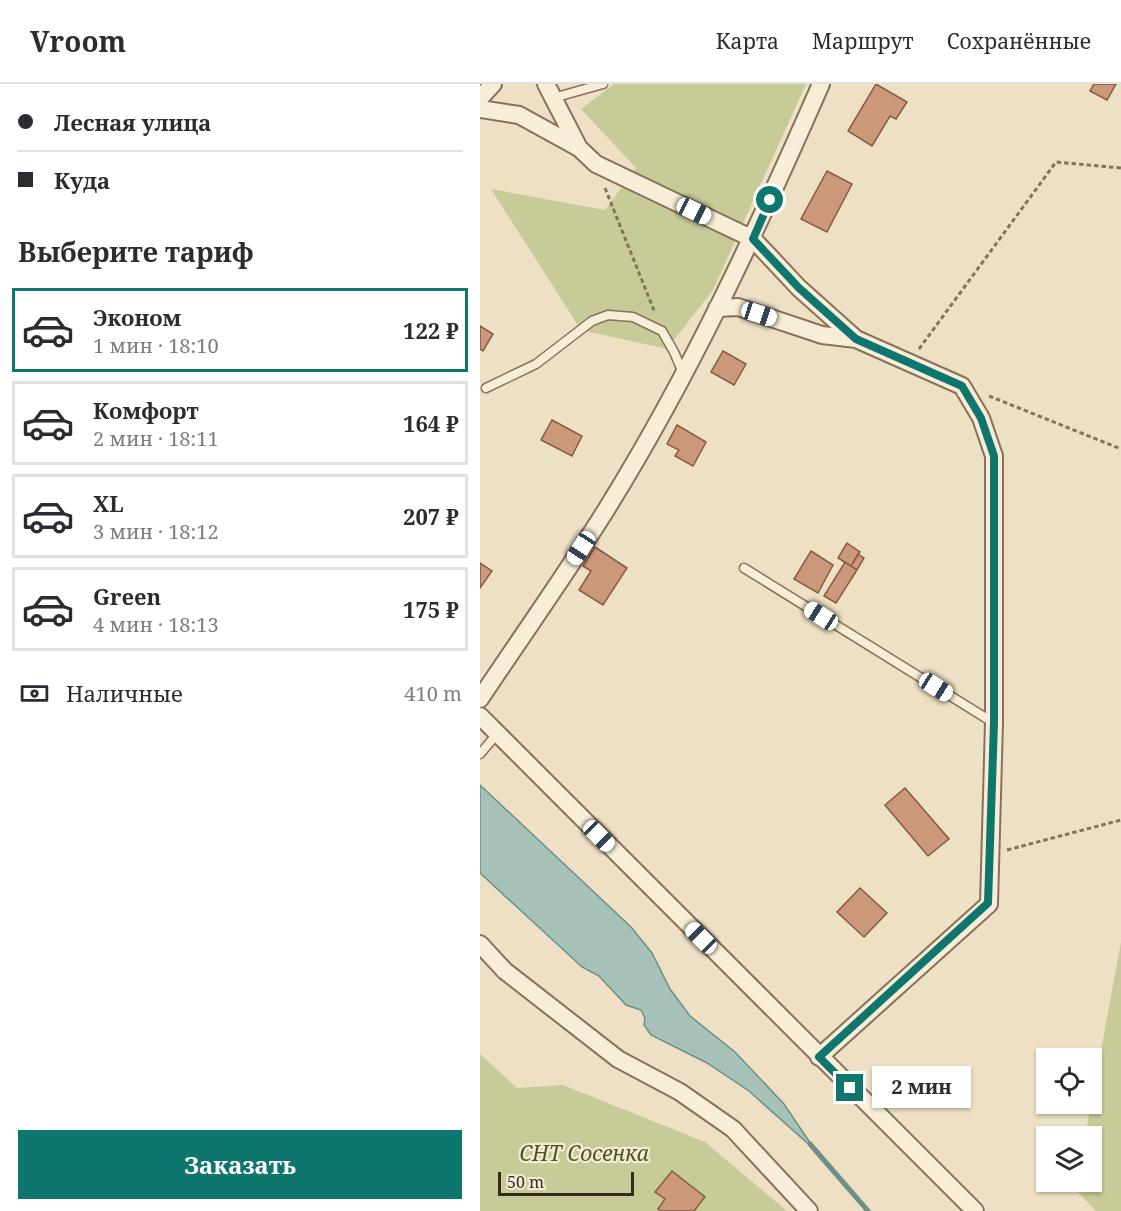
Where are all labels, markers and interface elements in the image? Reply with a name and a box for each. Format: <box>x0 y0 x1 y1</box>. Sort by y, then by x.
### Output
text: Vroom <box>30 22 126 60</box>
text: Карта <box>716 27 779 55</box>
text: Маршрут <box>812 27 914 55</box>
text: Сохранённые <box>947 27 1091 55</box>
text: Лесная улица <box>54 107 211 137</box>
text: Куда <box>54 165 110 195</box>
route start <box>756 186 783 213</box>
car <box>674 195 714 227</box>
text: Выберите тариф <box>18 233 254 270</box>
car <box>739 300 779 328</box>
text: Эконом <box>93 302 181 332</box>
icon: car <box>21 303 75 357</box>
text: 122 ₽ <box>403 315 459 345</box>
text: 1 мин · 18:10 <box>93 332 219 359</box>
text: Комфорт <box>93 395 199 425</box>
icon: car <box>21 396 75 450</box>
text: 164 ₽ <box>403 408 459 438</box>
text: 2 мин · 18:11 <box>93 425 219 452</box>
text: XL <box>93 488 124 518</box>
icon: car <box>21 489 75 543</box>
text: 207 ₽ <box>403 501 459 531</box>
text: 3 мин · 18:12 <box>93 518 219 545</box>
car <box>564 528 598 568</box>
text: Green <box>93 581 161 611</box>
icon: car <box>21 582 75 636</box>
text: 175 ₽ <box>403 594 459 624</box>
car <box>801 599 841 633</box>
text: 4 мин · 18:13 <box>93 611 219 638</box>
car <box>916 670 956 704</box>
icon: cash <box>18 677 51 710</box>
text: Наличные <box>66 678 183 708</box>
text: 410 m <box>404 680 462 707</box>
car <box>580 817 618 855</box>
car <box>682 919 720 957</box>
map controls <box>1036 1048 1102 1192</box>
button: locate <box>1036 1048 1102 1114</box>
callout: 2 мин <box>871 1067 970 1109</box>
text: 2 мин <box>891 1073 952 1100</box>
route end <box>836 1074 863 1101</box>
button: layers <box>1036 1126 1102 1192</box>
button: Заказать <box>18 1130 462 1199</box>
park label: СНТ Сосенка <box>519 1139 649 1167</box>
scale bar <box>498 1169 634 1196</box>
text: 50 m <box>507 1171 544 1193</box>

